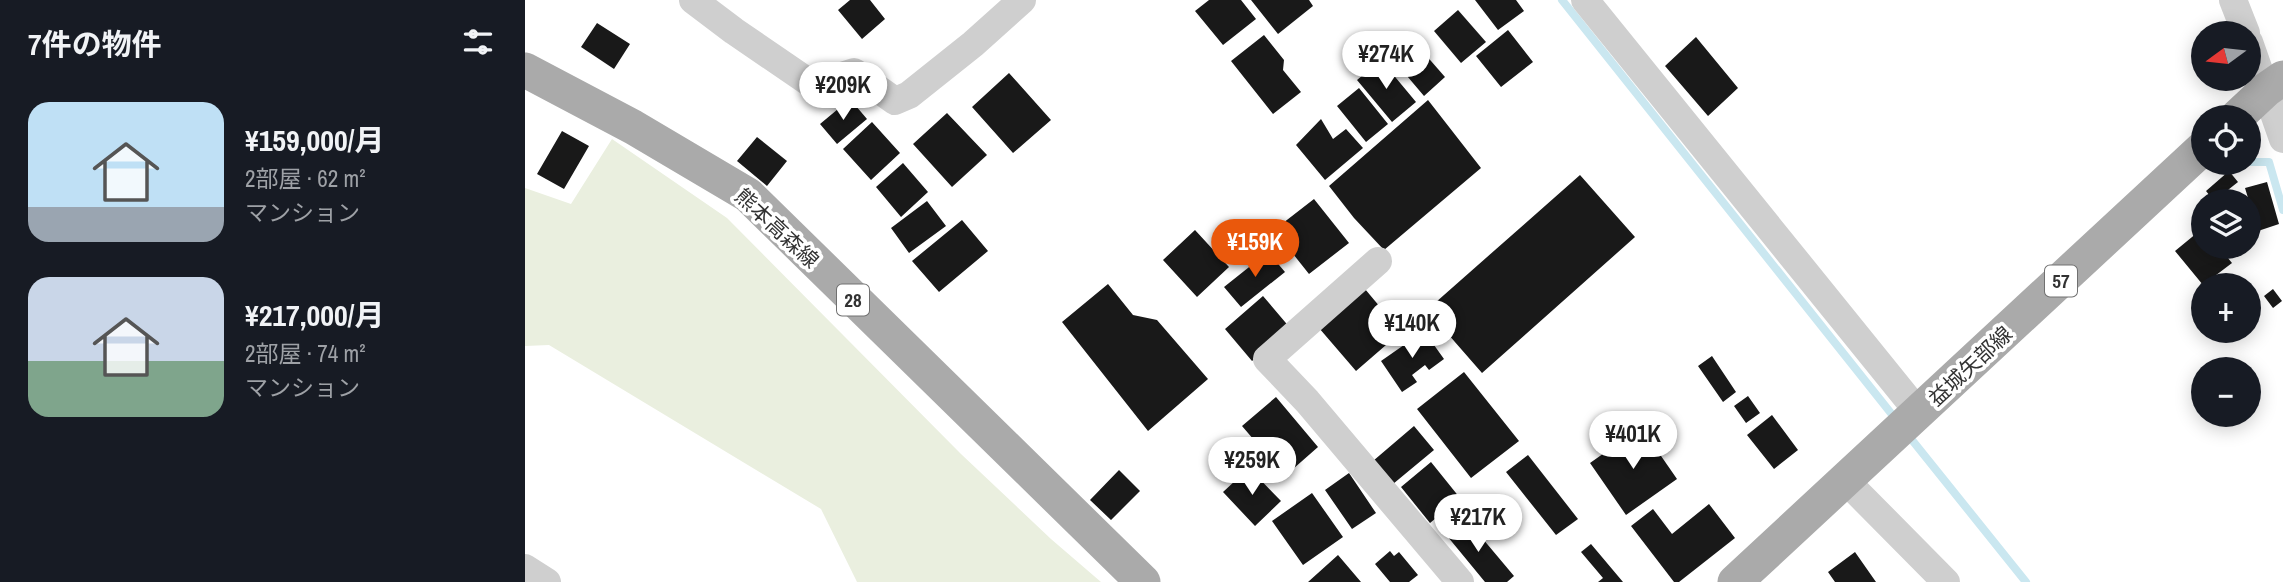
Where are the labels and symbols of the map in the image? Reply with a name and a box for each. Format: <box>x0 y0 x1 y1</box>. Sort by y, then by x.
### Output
north arrow <box>2191 21 2261 91</box>
pin: ¥274K <box>1337 32 1435 91</box>
pin: ¥209K <box>794 62 892 122</box>
street label: 熊本高森線 <box>729 182 825 274</box>
pin: ¥159K <box>1206 219 1304 279</box>
road number: 57 <box>2045 266 2077 296</box>
road number: 28 <box>837 284 869 316</box>
pin: ¥140K <box>1363 300 1461 360</box>
street label: 益城矢部線 <box>1922 320 2018 412</box>
pin: ¥401K <box>1584 412 1682 471</box>
pin: ¥259K <box>1203 438 1301 497</box>
pin: ¥217K <box>1429 494 1527 554</box>

